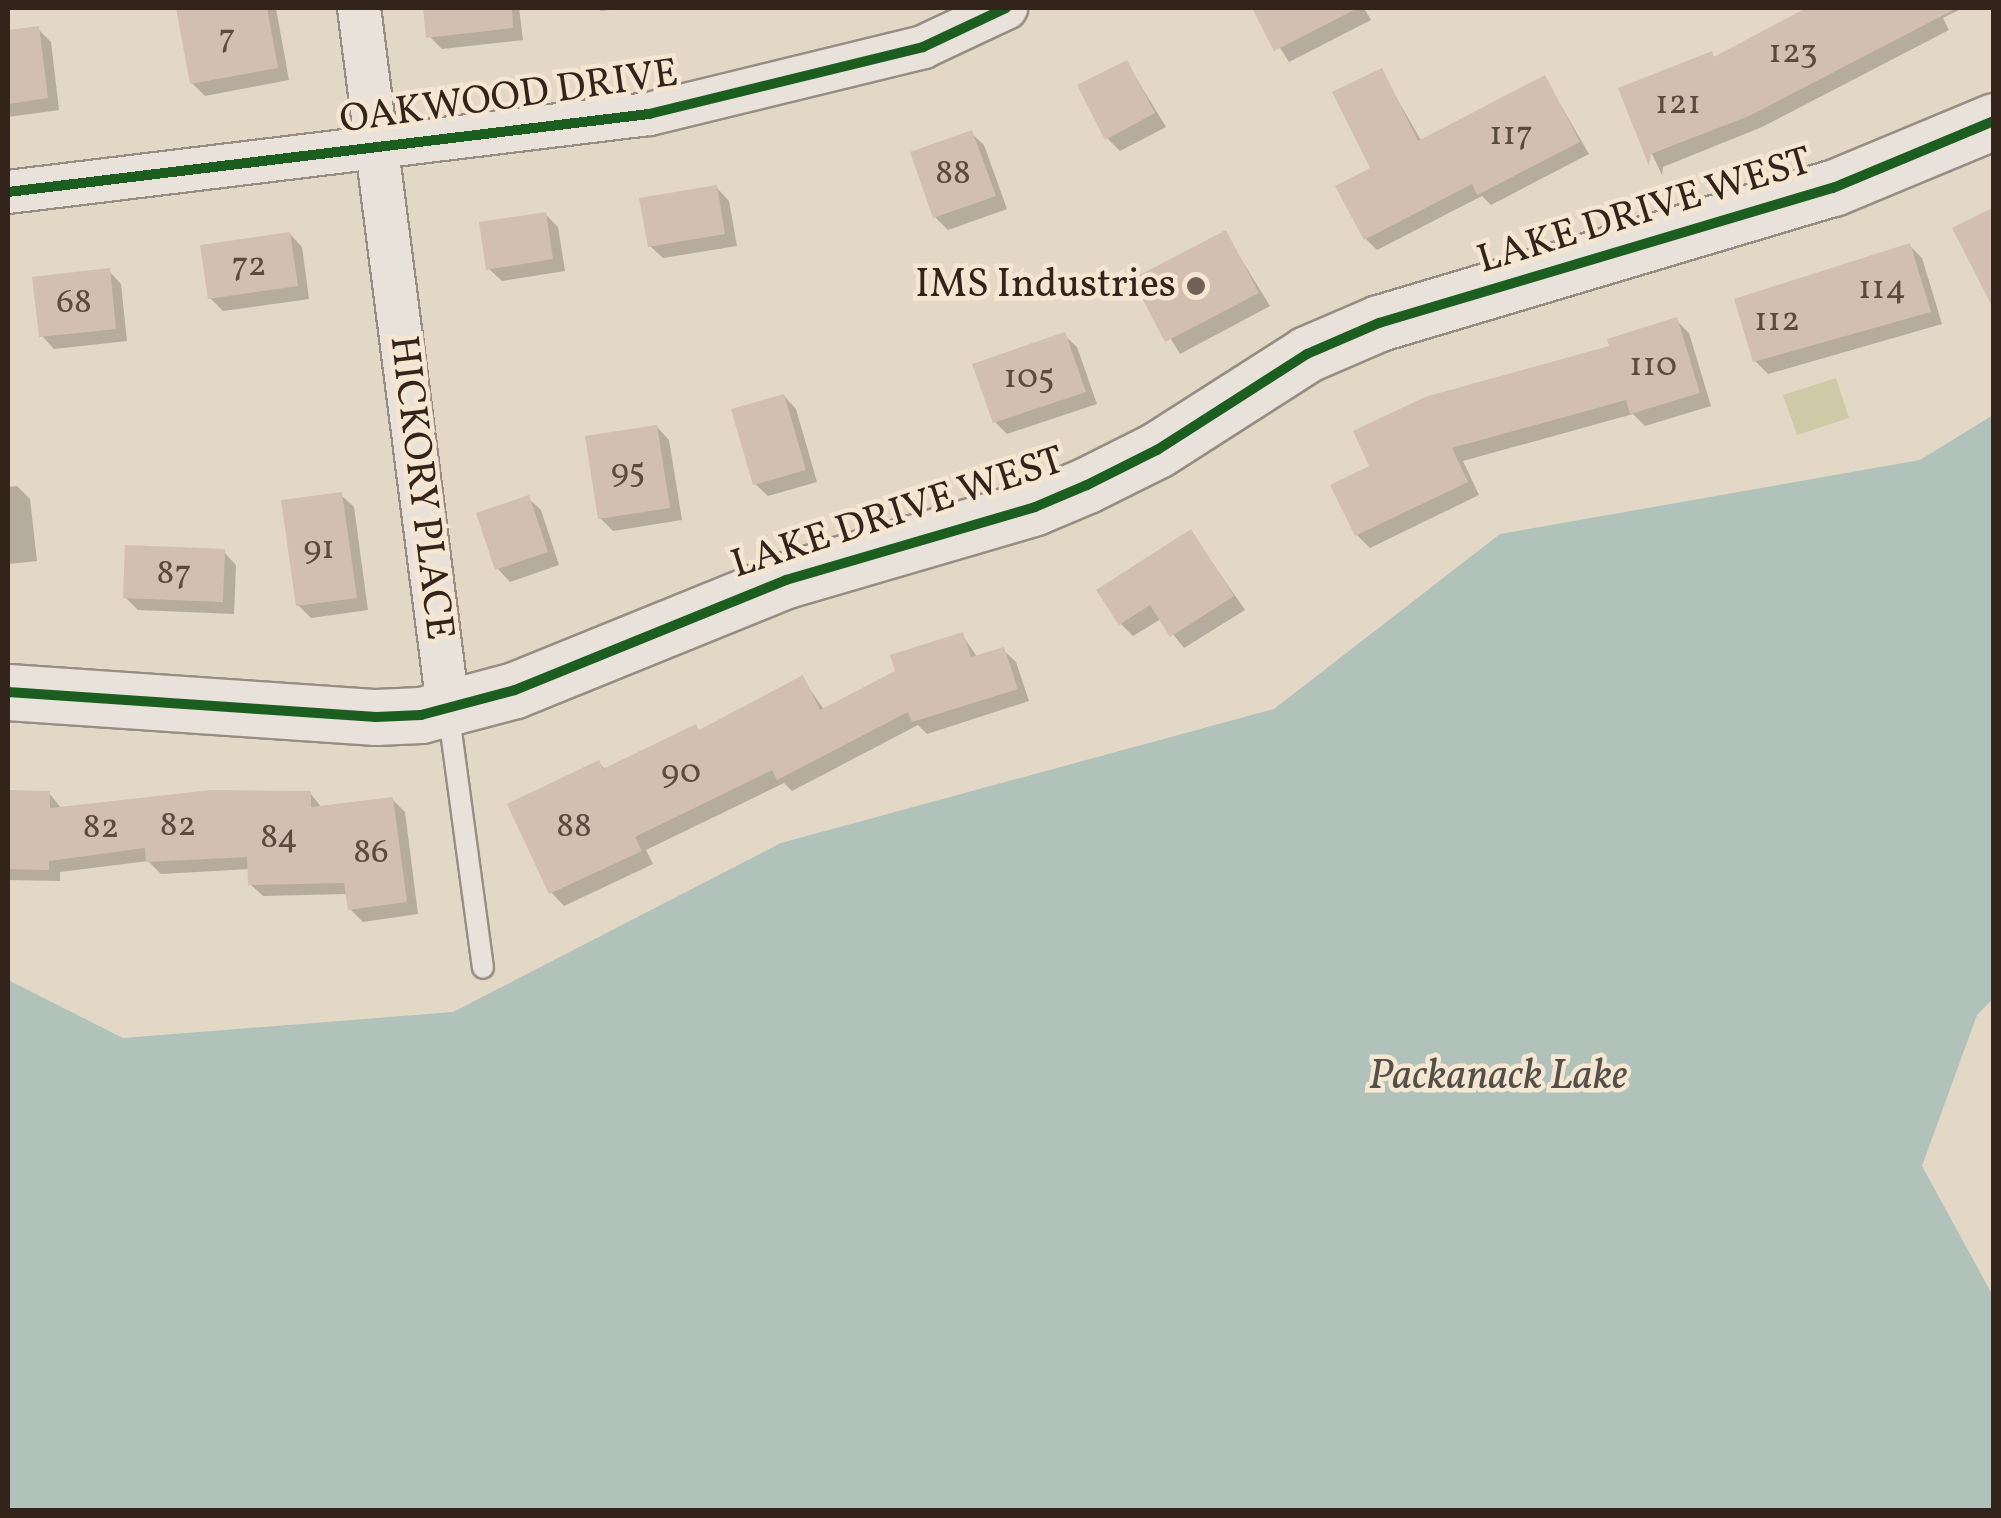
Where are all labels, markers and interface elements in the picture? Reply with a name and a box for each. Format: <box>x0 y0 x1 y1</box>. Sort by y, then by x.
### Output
house number: 7 <box>219 17 235 59</box>
house number: 123 <box>1768 32 1818 74</box>
street label: OAKWOOD DRIVE <box>337 50 681 146</box>
house number: 121 <box>1655 83 1701 125</box>
house number: 117 <box>1489 114 1533 156</box>
street label: LAKE DRIVE WEST <box>1472 138 1818 286</box>
house number: 88 <box>935 153 971 195</box>
house number: 72 <box>231 245 267 287</box>
place label: IMS Industries <box>915 262 1176 310</box>
house number: 114 <box>1858 268 1906 310</box>
marker: IMS Industries <box>1185 275 1207 297</box>
house number: 68 <box>56 282 92 324</box>
house number: 112 <box>1754 300 1800 342</box>
street label: HICKORY PLACE <box>377 333 463 643</box>
house number: 110 <box>1629 345 1677 387</box>
house number: 105 <box>1003 357 1055 399</box>
street label: LAKE DRIVE WEST <box>725 437 1071 591</box>
house number: 95 <box>611 451 645 493</box>
house number: 91 <box>303 528 335 570</box>
house number: 87 <box>157 553 191 595</box>
house number: 90 <box>661 752 701 794</box>
house number: 82 <box>160 805 196 847</box>
house number: 88 <box>556 806 592 848</box>
house number: 82 <box>83 807 119 849</box>
house number: 84 <box>260 817 298 859</box>
house number: 86 <box>353 832 389 874</box>
water label: Packanack Lake <box>1369 1053 1627 1103</box>

